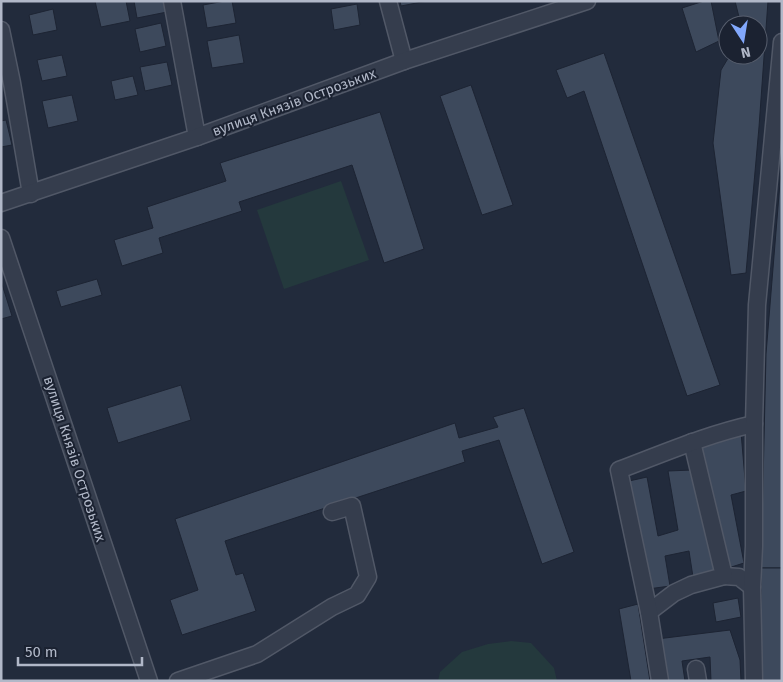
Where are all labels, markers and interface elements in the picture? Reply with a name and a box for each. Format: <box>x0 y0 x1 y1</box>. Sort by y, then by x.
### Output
north arrow <box>718 15 768 65</box>
text: N <box>739 43 752 62</box>
street label: вулиця Князів Острозьких <box>210 65 378 140</box>
street label: вулиця Князів Острозьких <box>40 374 109 544</box>
scale bar <box>18 634 141 666</box>
text: 50 m <box>25 643 58 661</box>

